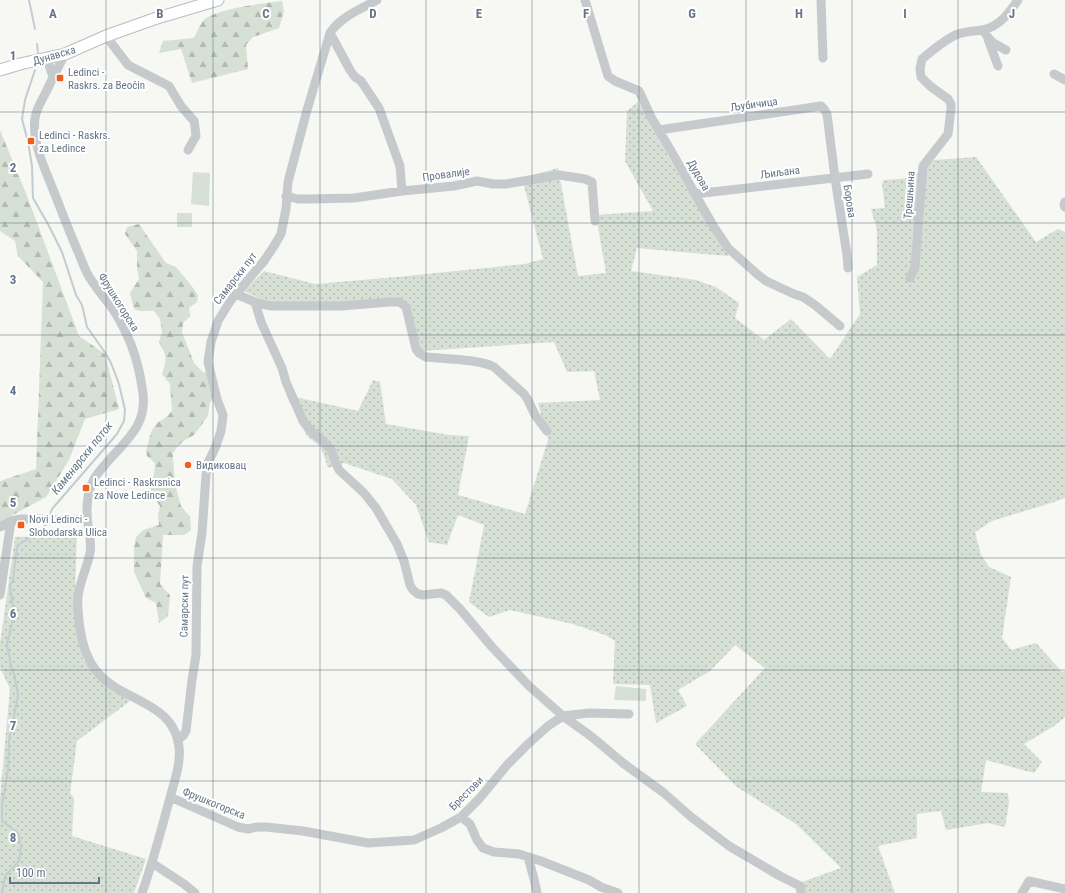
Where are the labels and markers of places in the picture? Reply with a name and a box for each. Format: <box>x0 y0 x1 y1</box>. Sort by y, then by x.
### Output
place label: Ledinci - Raskrs. za Beočin <box>68 66 145 92</box>
marker: Ledinci - Raskrs. za Beočin <box>55 73 65 83</box>
place label: Ledinci - Raskrs. za Ledince <box>39 129 111 155</box>
marker: Ledinci - Raskrs. za Ledince <box>26 136 36 146</box>
place label: Видиковац <box>196 459 247 472</box>
marker: Видиковац <box>183 460 193 470</box>
place label: Ledinci - Raskrsnica za Nove Ledince <box>94 476 181 502</box>
marker: Ledinci - Raskrsnica za Nove Ledince <box>81 483 91 493</box>
place label: Novi Ledinci - Slobodarska Ulica <box>29 513 107 539</box>
marker: Novi Ledinci - Slobodarska Ulica <box>16 520 26 530</box>

